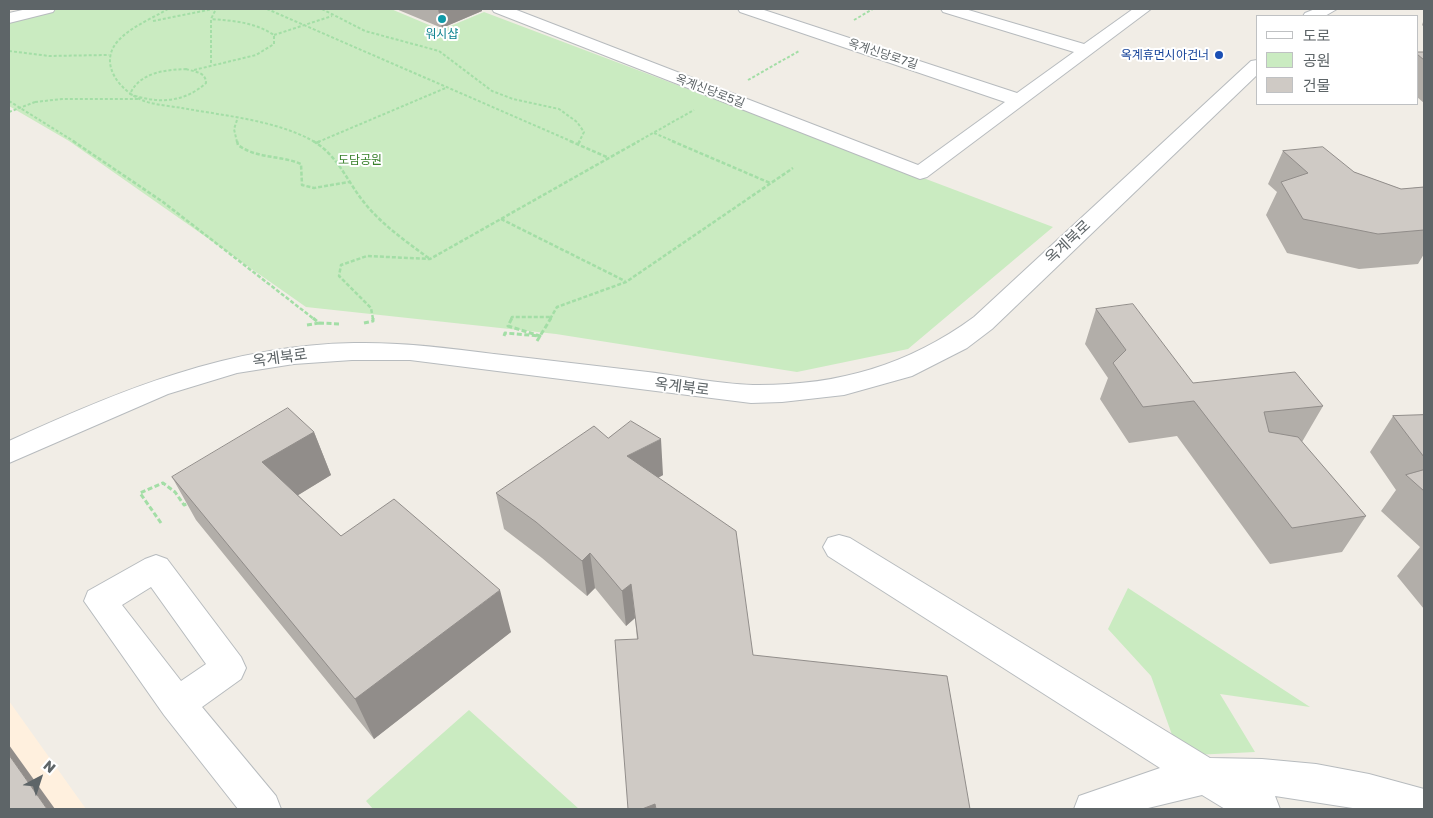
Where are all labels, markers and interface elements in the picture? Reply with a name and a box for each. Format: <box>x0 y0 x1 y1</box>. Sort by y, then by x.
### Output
marker: 워시샵 <box>436 13 448 25</box>
legend <box>1256 15 1418 105</box>
text: 도로 <box>1303 26 1331 44</box>
place label: 워시샵 <box>425 27 459 41</box>
street label: 옥계신당로7길 <box>846 36 920 72</box>
place label: 옥계휴먼시아건너 <box>1121 48 1209 62</box>
marker: 옥계휴먼시아건너 <box>1213 49 1225 61</box>
text: 공원 <box>1303 51 1331 69</box>
street label: 옥계신당로5길 <box>673 71 747 111</box>
text: 건물 <box>1303 76 1331 94</box>
park label: 도담공원 <box>338 153 382 167</box>
street label: 옥계북로 <box>1042 217 1094 267</box>
street label: 옥계북로 <box>251 345 309 371</box>
street label: 옥계북로 <box>654 375 710 399</box>
north arrow <box>15 753 65 803</box>
text: N <box>40 756 59 776</box>

